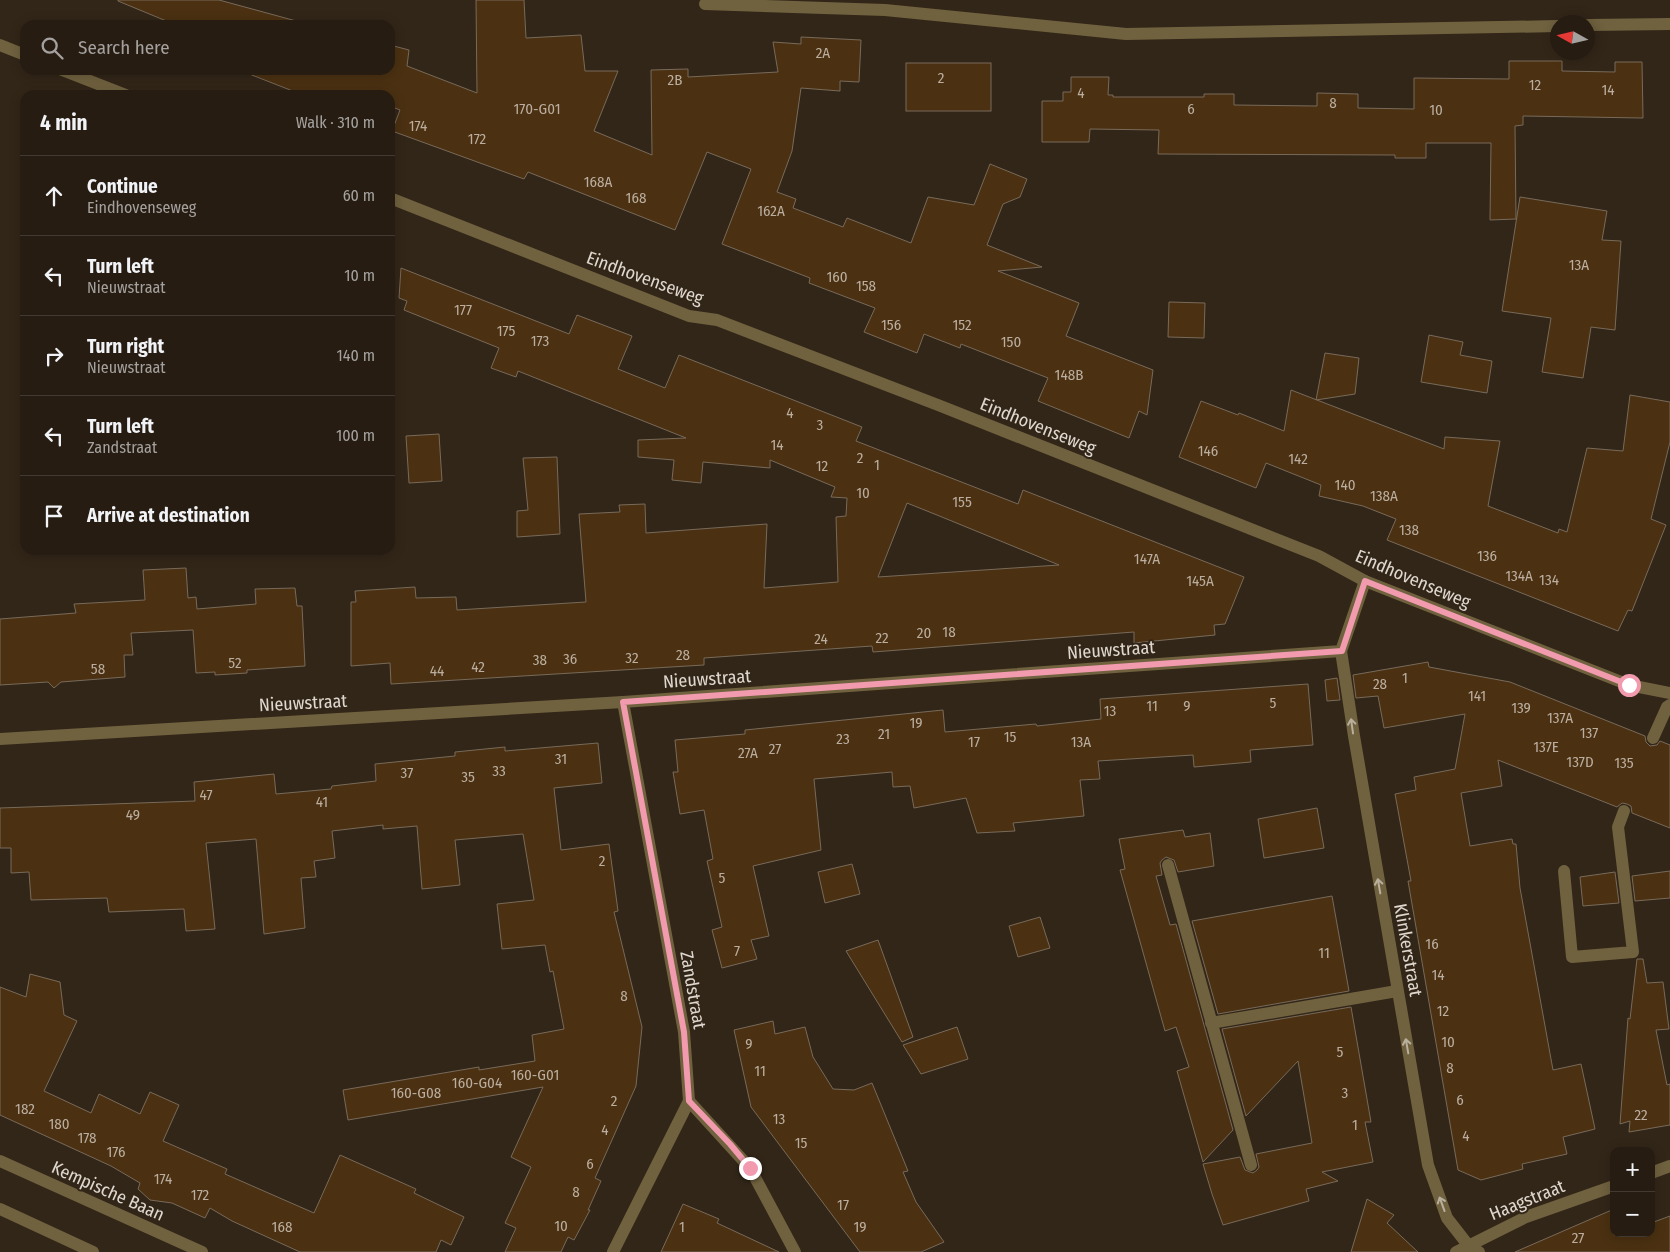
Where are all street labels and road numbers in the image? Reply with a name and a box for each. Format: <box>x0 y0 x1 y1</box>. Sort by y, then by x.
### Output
street label: Eindhovenseweg <box>583 247 707 310</box>
street label: Eindhovenseweg <box>977 393 1100 459</box>
street label: Eindhovenseweg <box>1352 545 1474 613</box>
street label: Nieuwstraat <box>1066 636 1156 664</box>
street label: Nieuwstraat <box>662 665 752 693</box>
street label: Nieuwstraat <box>258 690 348 716</box>
street label: Klinkerstraat <box>1389 902 1427 998</box>
street label: Zandstraat <box>675 949 711 1031</box>
street label: Kempische Baan <box>48 1156 168 1226</box>
street label: Haagstraat <box>1486 1175 1568 1225</box>

